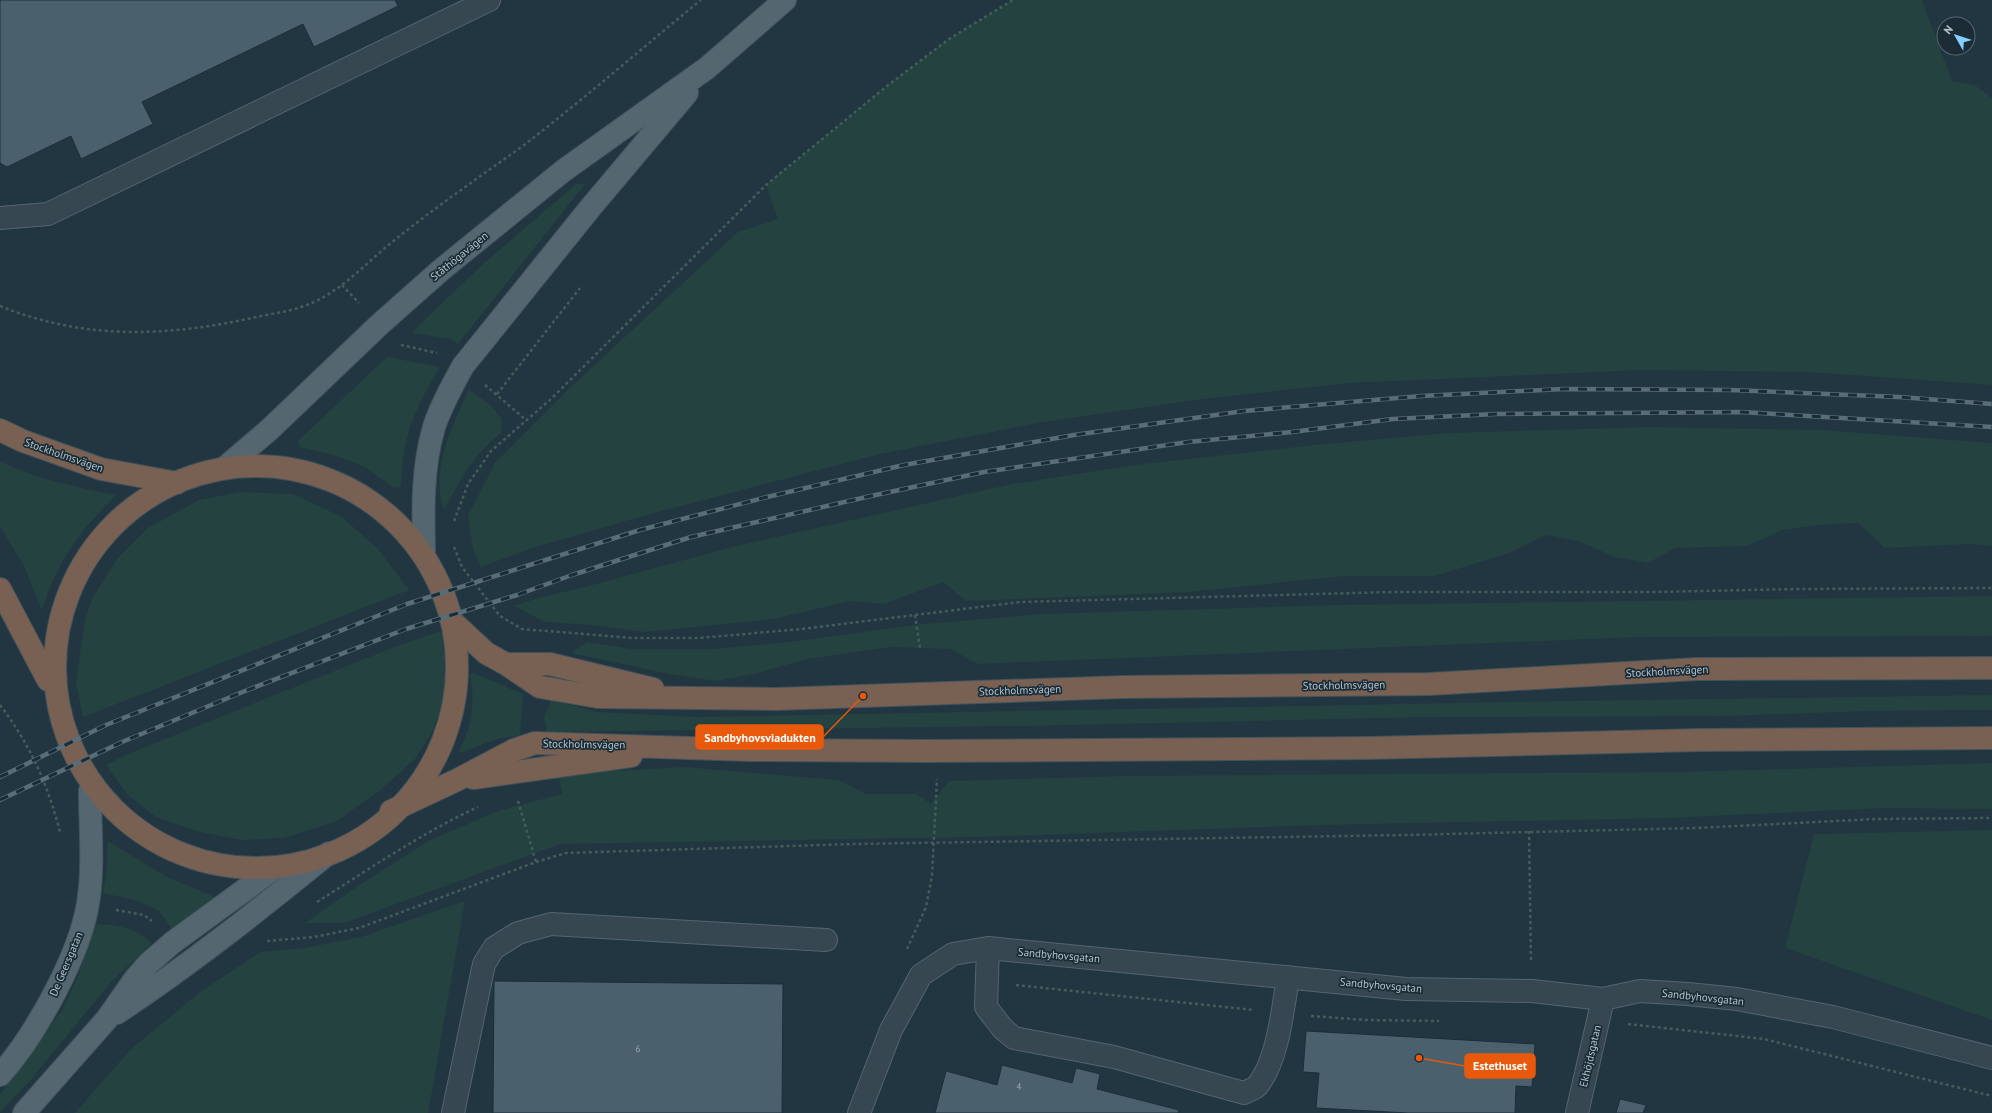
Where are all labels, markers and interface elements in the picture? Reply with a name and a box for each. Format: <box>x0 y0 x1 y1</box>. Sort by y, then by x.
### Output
north arrow <box>1936 16 1976 56</box>
text: N <box>1941 22 1956 37</box>
street label: Ståthögavägen <box>427 228 491 284</box>
street label: Stockholmsvägen <box>23 435 105 475</box>
street label: Stockholmsvägen <box>1625 662 1709 680</box>
street label: Stockholmsvägen <box>1303 677 1385 693</box>
street label: Stockholmsvägen <box>979 682 1061 698</box>
callout: Sandbyhovsviadukten <box>696 725 823 749</box>
text: Sandbyhovsviadukten <box>704 730 816 745</box>
street label: Stockholmsvägen <box>543 736 625 752</box>
street label: De Geersgatan <box>46 930 86 998</box>
street label: Sandbyhovsgatan <box>1017 944 1101 966</box>
street label: Sandbyhovsgatan <box>1339 974 1423 996</box>
street label: Sandbyhovsgatan <box>1661 986 1745 1008</box>
street label: Ekhöjdsgatan <box>1576 1024 1604 1088</box>
house number: 6 <box>636 1043 641 1054</box>
callout: Estethuset <box>1465 1054 1535 1078</box>
text: Estethuset <box>1473 1058 1528 1073</box>
house number: 4 <box>1017 1081 1022 1092</box>

